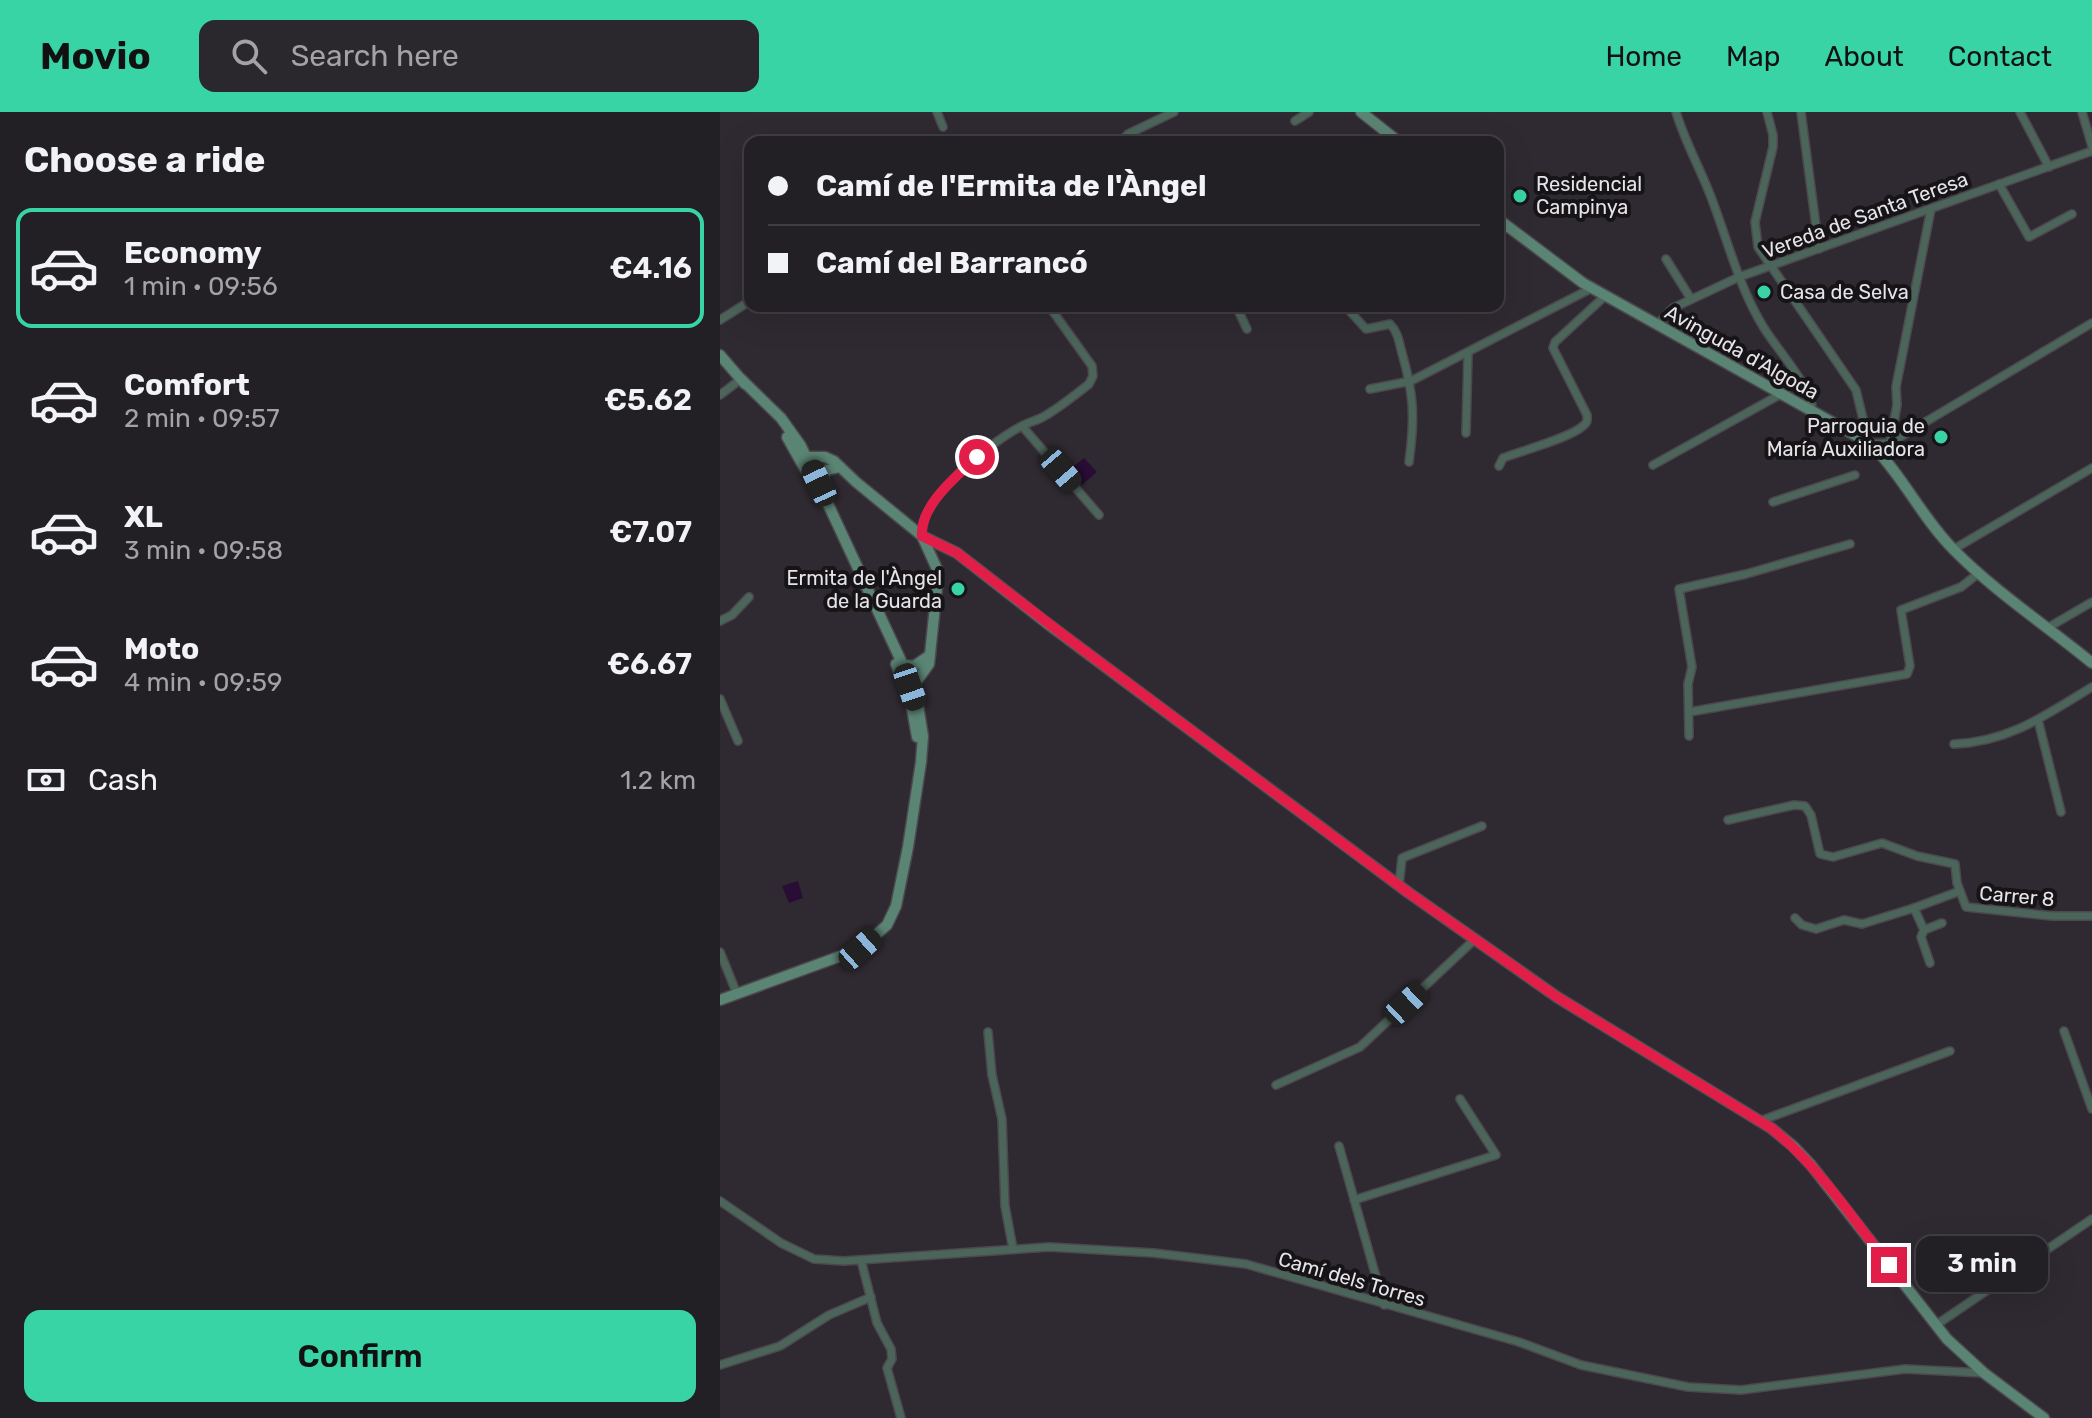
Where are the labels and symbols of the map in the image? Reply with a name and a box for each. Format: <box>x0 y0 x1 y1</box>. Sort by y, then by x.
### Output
street label: Vereda de Santa Teresa <box>1759 167 1971 263</box>
place label: Residencial Campinya <box>1536 172 1642 219</box>
marker: Residencial Campinya <box>1511 187 1529 205</box>
place label: Casa de Selva <box>1780 280 1909 304</box>
marker: Casa de Selva <box>1755 283 1773 301</box>
street label: Avinguda d'Algoda <box>1661 300 1823 404</box>
place label: Parroquia de María Auxiliadora <box>1767 414 1925 461</box>
marker: Parroquia de María Auxiliadora <box>1932 428 1950 446</box>
route start <box>959 439 995 475</box>
car <box>1036 444 1086 496</box>
car <box>798 456 840 510</box>
place label: Ermita de l'Àngel de la Guarda <box>787 566 942 613</box>
marker: Ermita de l'Àngel de la Guarda <box>949 580 967 598</box>
car <box>891 660 929 714</box>
street label: Carrer 8 <box>1978 881 2056 911</box>
car <box>834 924 886 974</box>
car <box>1380 979 1432 1029</box>
callout: 3 min <box>1917 1237 2049 1293</box>
street label: Camí dels Torres <box>1276 1247 1428 1311</box>
route end <box>1871 1247 1907 1283</box>

